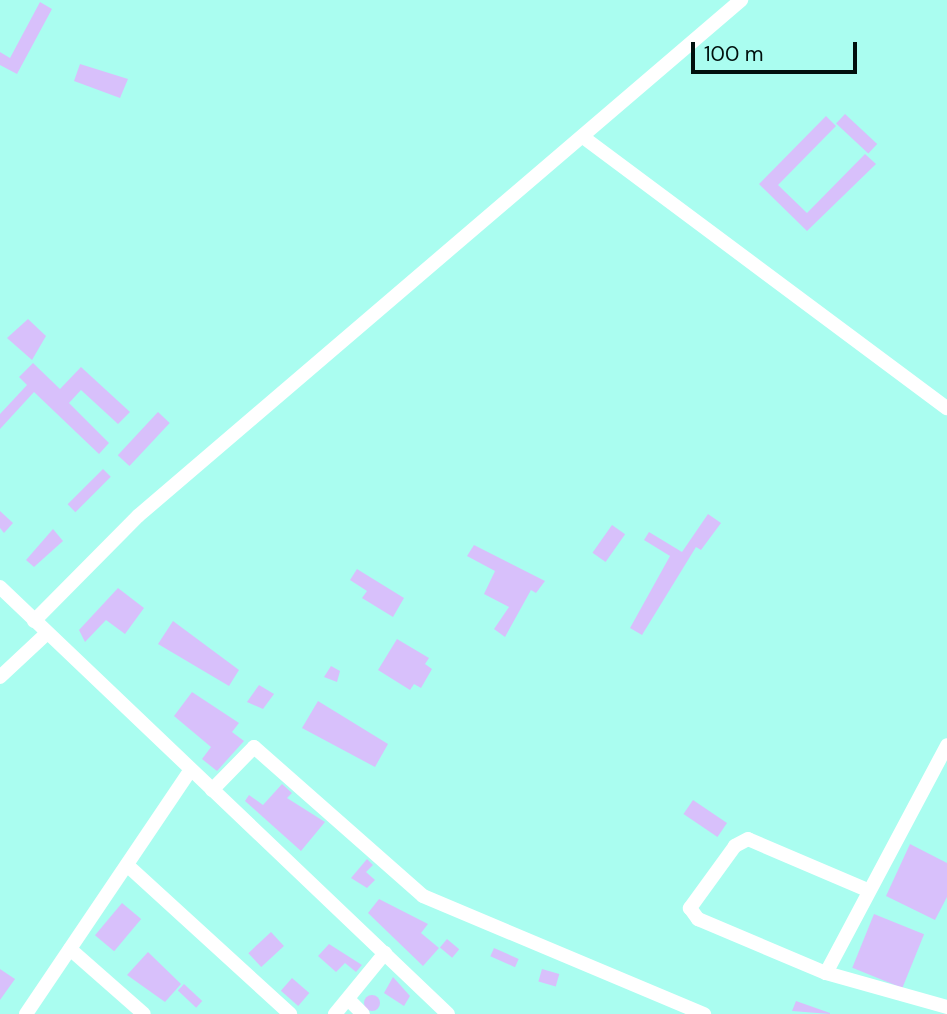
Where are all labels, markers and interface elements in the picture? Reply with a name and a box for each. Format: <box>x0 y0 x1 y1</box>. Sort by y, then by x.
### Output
scale bar <box>695 28 861 72</box>
text: 100 m <box>704 40 764 68</box>

